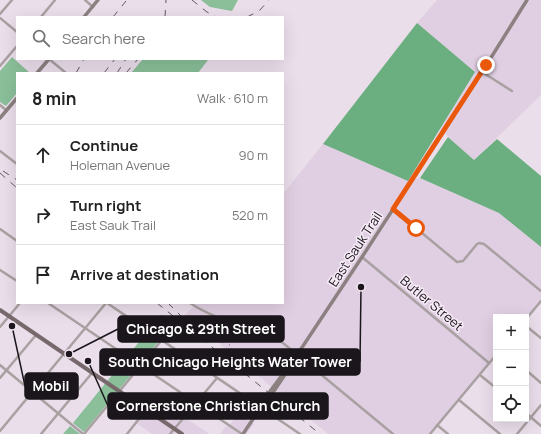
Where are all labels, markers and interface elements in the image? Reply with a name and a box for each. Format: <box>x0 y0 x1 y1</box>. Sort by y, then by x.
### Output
search box <box>16 16 284 60</box>
icon: search <box>30 27 52 49</box>
text: Search here <box>62 28 145 49</box>
route end <box>477 56 495 74</box>
text: 8 min <box>32 87 77 110</box>
text: Walk · 610 m <box>197 89 268 107</box>
text: Continue <box>70 135 138 156</box>
icon: ahead <box>32 144 54 166</box>
text: 90 m <box>238 146 268 164</box>
text: Holeman Avenue <box>70 156 170 174</box>
text: Turn right <box>70 195 141 216</box>
icon: right <box>32 204 54 226</box>
text: 520 m <box>232 206 268 224</box>
street label: East Sauk Trail <box>324 208 386 290</box>
text: East Sauk Trail <box>70 216 156 234</box>
route start <box>407 219 425 237</box>
icon: arrive <box>32 264 54 286</box>
text: Arrive at destination <box>70 264 219 285</box>
street label: Butler Street <box>397 271 467 335</box>
map controls <box>493 314 529 422</box>
button: + <box>493 314 529 350</box>
callout: Chicago & 29th Street <box>118 316 284 342</box>
text: Chicago & 29th Street <box>126 319 276 338</box>
callout: South Chicago Heights Water Tower <box>100 349 360 375</box>
button: − <box>493 350 529 386</box>
text: South Chicago Heights Water Tower <box>108 352 352 371</box>
callout: Mobil <box>25 373 78 399</box>
text: Mobil <box>32 376 70 395</box>
button: locate <box>493 386 529 422</box>
callout: Cornerstone Christian Church <box>108 393 328 419</box>
text: Cornerstone Christian Church <box>116 396 320 415</box>

